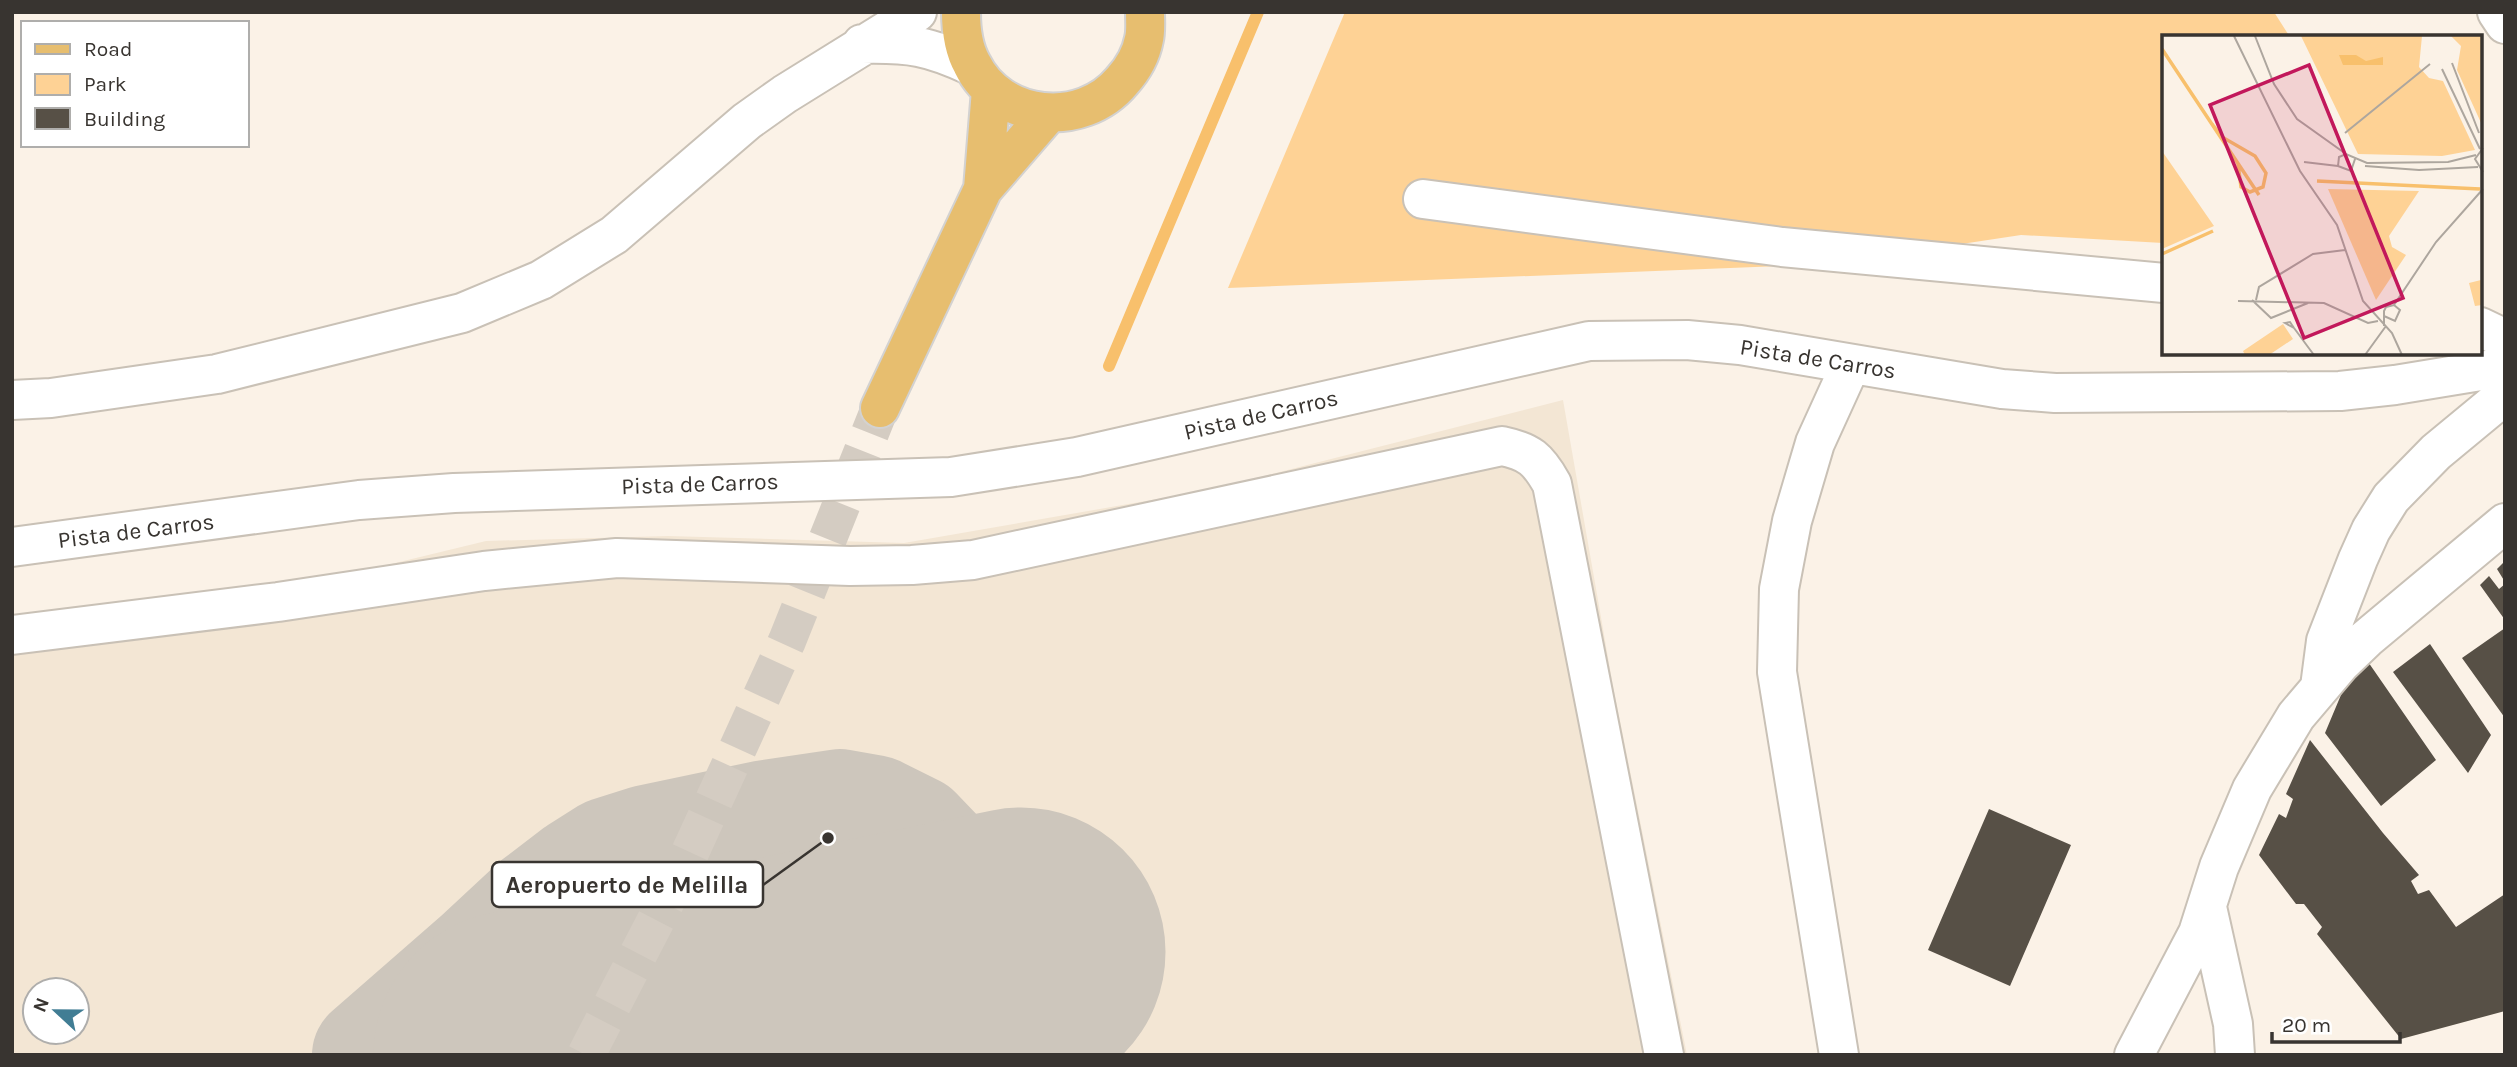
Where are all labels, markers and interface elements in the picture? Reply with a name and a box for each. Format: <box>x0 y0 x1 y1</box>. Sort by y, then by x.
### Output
legend <box>21 21 248 147</box>
inset map <box>2162 35 2482 355</box>
text: Road <box>84 37 132 61</box>
text: Park <box>84 72 127 96</box>
text: Building <box>84 107 165 131</box>
street label: Pista de Carros <box>1738 333 1898 385</box>
street label: Pista de Carros <box>1181 384 1341 446</box>
street label: Pista de Carros <box>621 468 779 500</box>
street label: Pista de Carros <box>56 508 216 554</box>
callout: Aeropuerto de Melilla <box>492 862 763 907</box>
text: Aeropuerto de Melilla <box>506 871 748 899</box>
north arrow <box>21 976 91 1046</box>
text: N <box>28 995 54 1015</box>
scale bar <box>2272 1000 2400 1044</box>
text: 20 m <box>2282 1013 2331 1037</box>

